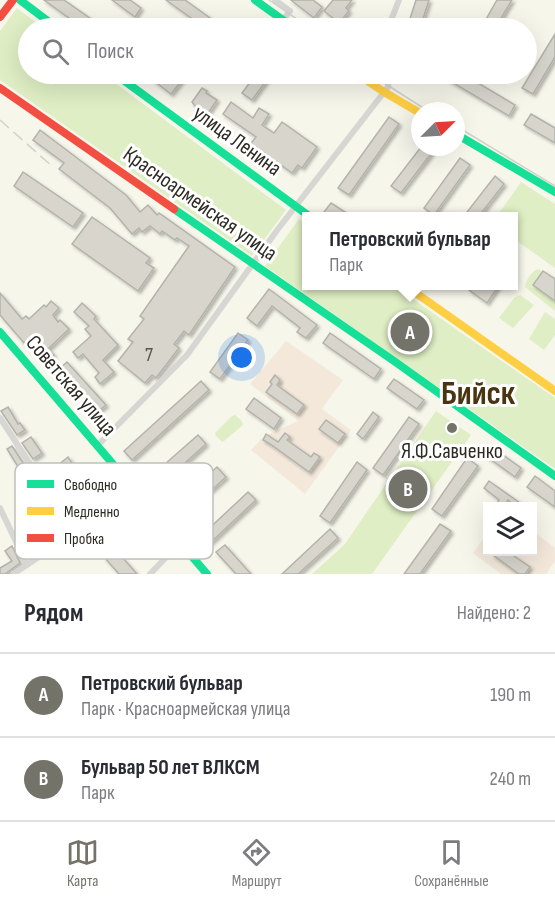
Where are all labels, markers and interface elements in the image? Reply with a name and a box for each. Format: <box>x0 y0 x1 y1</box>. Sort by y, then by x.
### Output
search box <box>18 18 537 84</box>
icon: search <box>39 35 72 68</box>
text: Поиск <box>87 38 133 65</box>
street label: улица Ленина <box>187 100 287 182</box>
north arrow <box>411 102 465 156</box>
street label: Красноармейская улица <box>118 141 282 267</box>
popup <box>302 212 518 290</box>
text: Петровский бульвар <box>329 226 491 253</box>
text: Парк <box>329 253 363 277</box>
pin: A <box>390 310 430 354</box>
street label: Советская улица <box>20 330 122 442</box>
house number: 7 <box>145 343 153 367</box>
your location <box>227 343 256 372</box>
district label: Бийск <box>441 373 516 414</box>
marker: Я.Ф.Савченко <box>445 421 459 435</box>
place label: Я.Ф.Савченко <box>401 438 503 465</box>
legend <box>15 463 213 559</box>
pin: B <box>388 466 428 512</box>
text: Свободно <box>64 476 117 495</box>
map controls <box>483 502 537 556</box>
button: layers <box>483 502 537 556</box>
text: Медленно <box>64 503 120 522</box>
text: Пробка <box>64 530 104 549</box>
text: Рядом <box>24 598 83 629</box>
text: Найдено: 2 <box>457 601 531 625</box>
text: Петровский бульвар <box>81 670 243 697</box>
text: A <box>39 683 48 707</box>
text: 190 m <box>490 683 531 707</box>
text: Парк · Красноармейская улица <box>81 697 290 721</box>
text: Бульвар 50 лет ВЛКСМ <box>81 754 260 781</box>
text: B <box>39 767 48 791</box>
text: 240 m <box>490 767 531 791</box>
text: Парк <box>81 781 115 805</box>
tab: Карта <box>66 836 99 891</box>
tab: Маршрут <box>232 836 282 891</box>
tab: Сохранённые <box>414 836 489 891</box>

